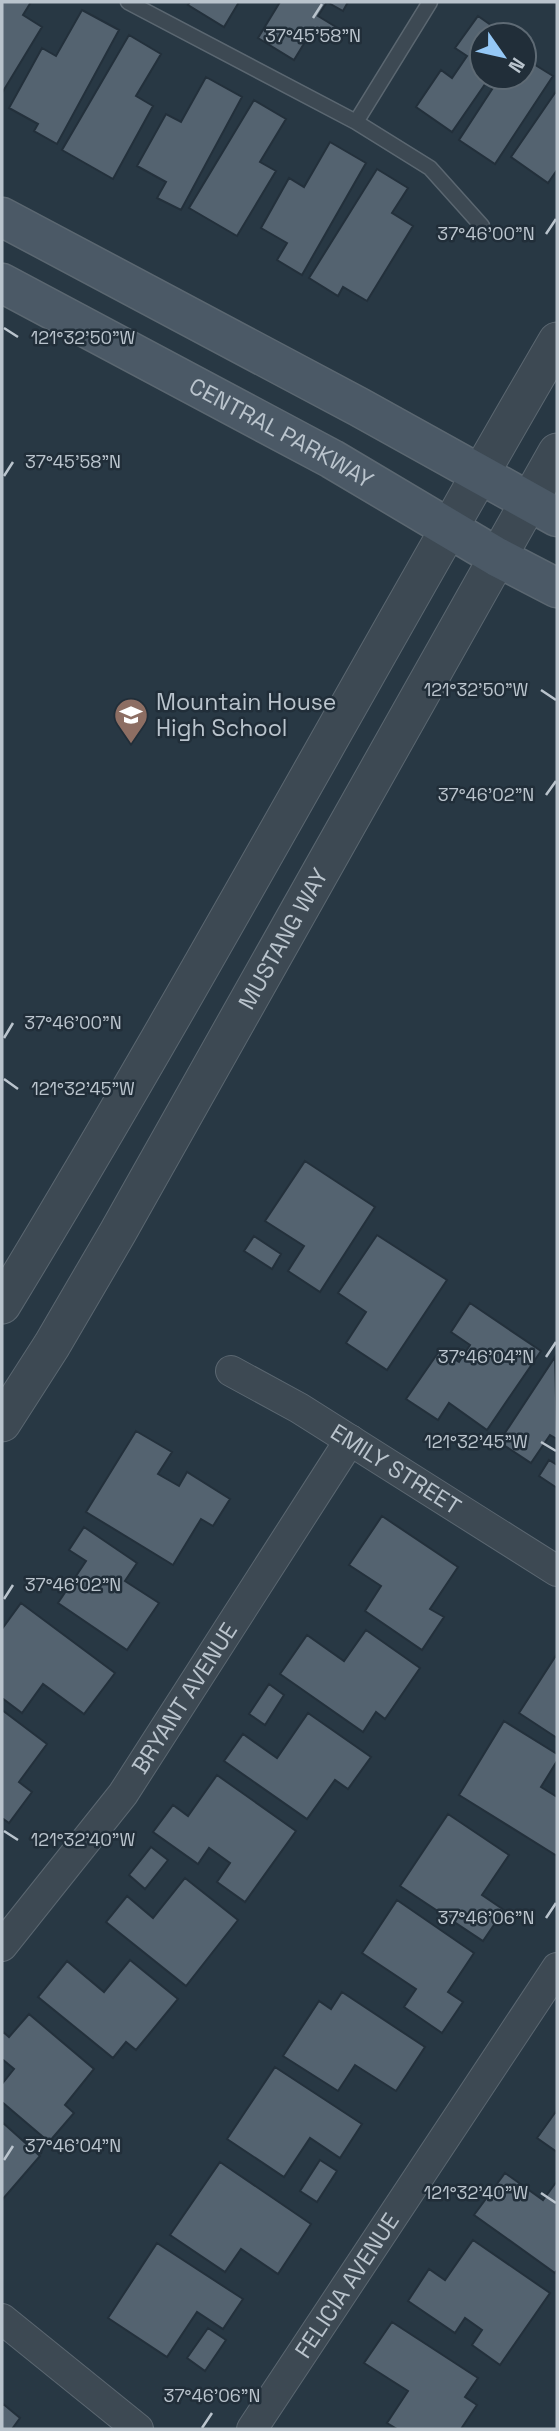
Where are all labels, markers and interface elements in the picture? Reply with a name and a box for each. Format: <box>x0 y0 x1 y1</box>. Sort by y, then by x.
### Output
north arrow <box>468 21 538 91</box>
text: 37°45'58"N <box>265 24 361 47</box>
text: N <box>503 53 531 77</box>
text: 37°46'00"N <box>437 222 535 245</box>
text: 121°32'50"W <box>31 326 136 349</box>
street label: CENTRAL PARKWAY <box>184 371 379 495</box>
text: 37°45'58"N <box>25 450 121 473</box>
text: 121°32'50"W <box>424 678 529 701</box>
place label: Mountain House High School <box>156 687 336 743</box>
school or university icon: Mountain House High School <box>112 696 150 745</box>
text: 37°46'02"N <box>438 783 534 806</box>
street label: MUSTANG WAY <box>231 863 335 1015</box>
text: 37°46'00"N <box>24 1011 122 1034</box>
text: 121°32'45"W <box>31 1077 135 1100</box>
text: 37°46'04"N <box>438 1345 534 1368</box>
street label: EMILY STREET <box>325 1417 467 1522</box>
text: 121°32'45"W <box>424 1430 528 1453</box>
text: 37°46'02"N <box>25 1573 121 1596</box>
street label: BRYANT AVENUE <box>125 1617 244 1780</box>
text: 121°32'40"W <box>31 1828 135 1851</box>
text: 37°46'06"N <box>438 1906 534 1929</box>
text: 37°46'04"N <box>25 2134 121 2157</box>
text: 121°32'40"W <box>424 2181 528 2204</box>
street label: FELICIA AVENUE <box>288 2207 406 2364</box>
text: 37°46'06"N <box>164 2384 260 2407</box>

